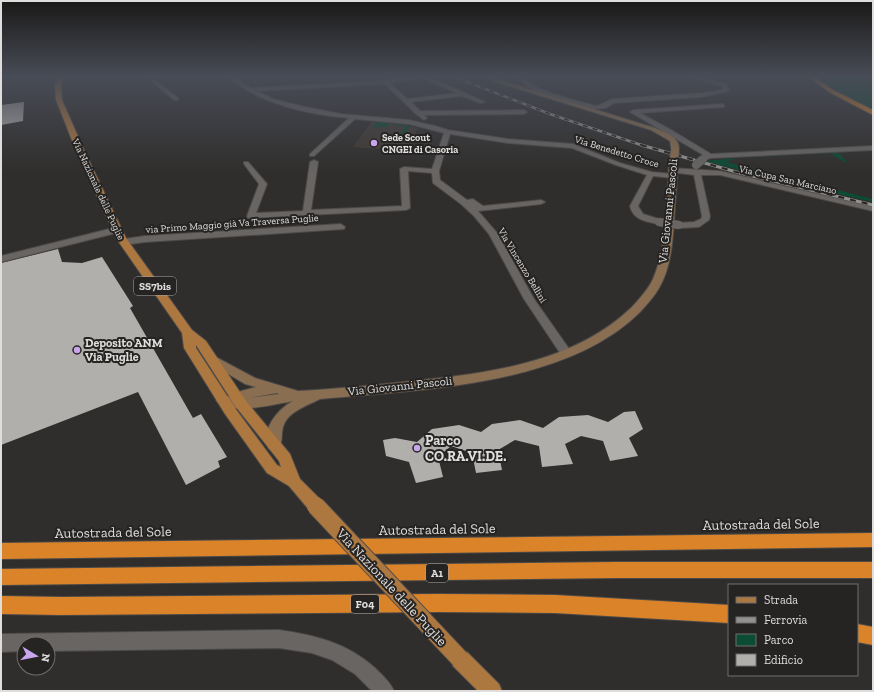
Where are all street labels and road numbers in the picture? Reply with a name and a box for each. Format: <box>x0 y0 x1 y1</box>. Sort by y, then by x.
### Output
street label: Via Benedetto Croce <box>572 133 661 171</box>
street label: Via Nazionale delle Puglie <box>69 136 127 242</box>
street label: Via Giovanni Pascoli <box>655 157 681 265</box>
street label: Via Cupa San Marciano <box>737 163 838 197</box>
street label: via Primo Maggio già Va Traversa Puglie <box>145 212 319 236</box>
street label: Via Vincenzo Bellini <box>495 225 549 305</box>
road number: SS7bis <box>134 277 176 295</box>
street label: Via Giovanni Pascoli <box>346 373 454 399</box>
street label: Autostrada del Sole <box>702 515 820 534</box>
street label: Autostrada del Sole <box>378 520 496 539</box>
street label: Autostrada del Sole <box>54 523 172 542</box>
street label: Via Nazionale delle Puglie <box>332 524 451 650</box>
road number: A1 <box>426 564 448 582</box>
road number: F04 <box>351 595 379 613</box>

